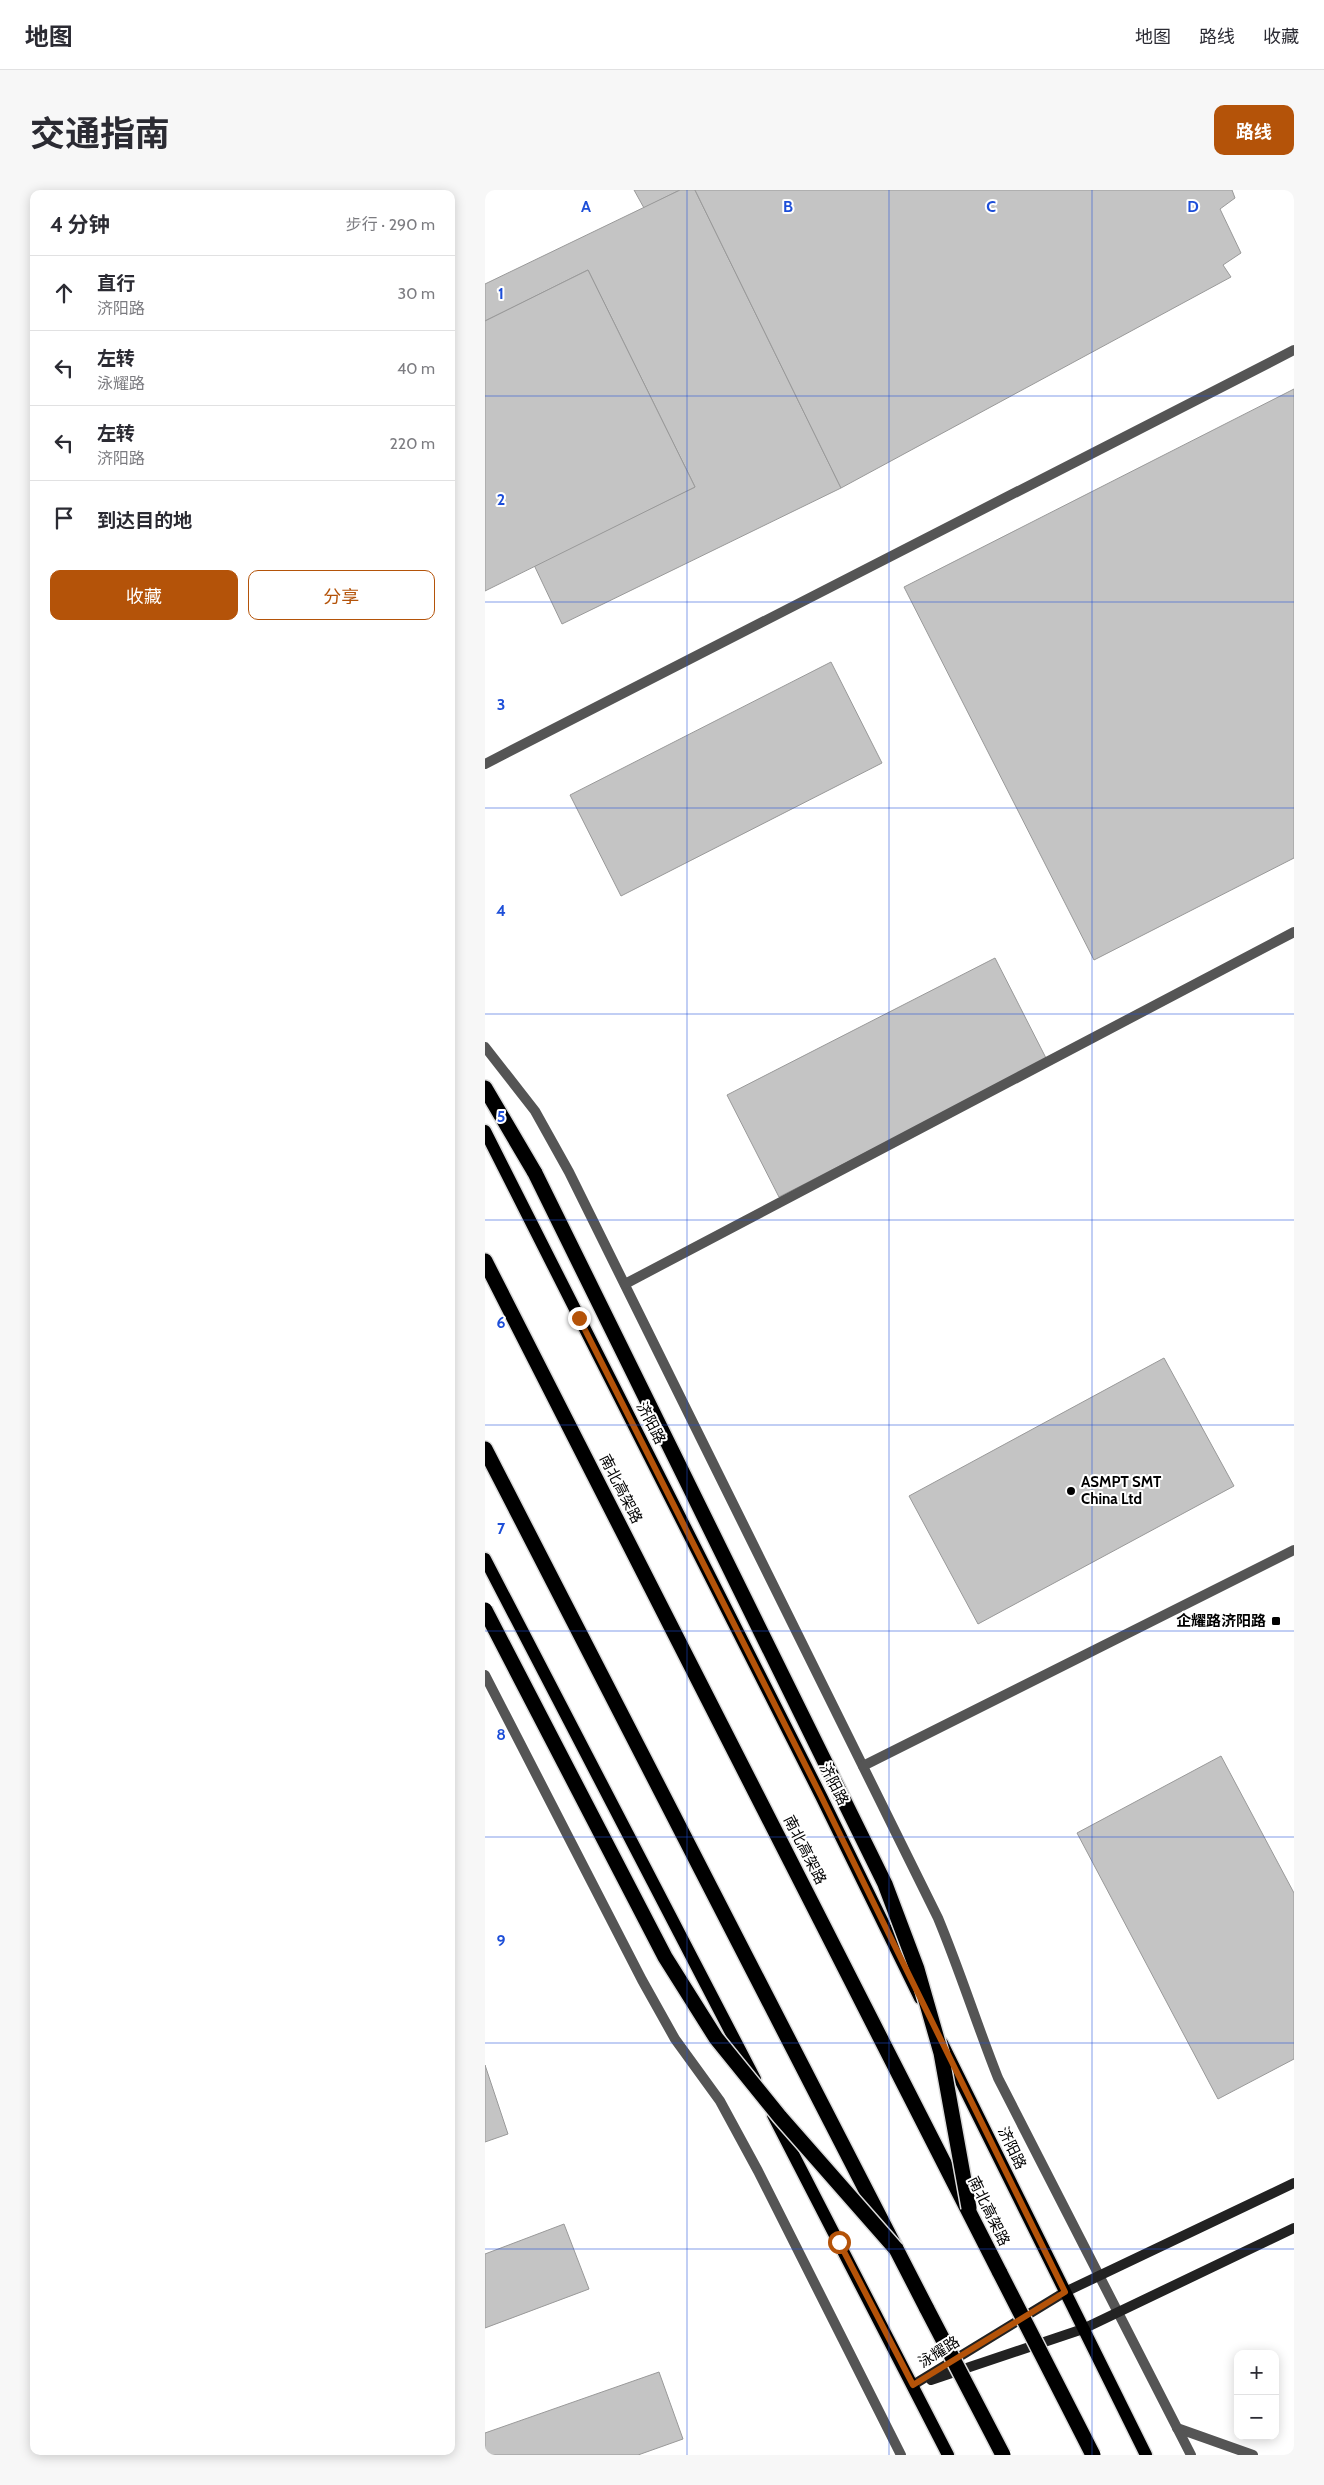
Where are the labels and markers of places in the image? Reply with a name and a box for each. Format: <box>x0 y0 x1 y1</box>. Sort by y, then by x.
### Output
place label: ASMPT SMT China Ltd <box>1081 1473 1162 1508</box>
marker: ASMPT SMT China Ltd <box>1065 1485 1077 1497</box>
place label: 企耀路济阳路 <box>1176 1612 1266 1630</box>
marker: 企耀路济阳路 <box>1270 1615 1282 1627</box>

